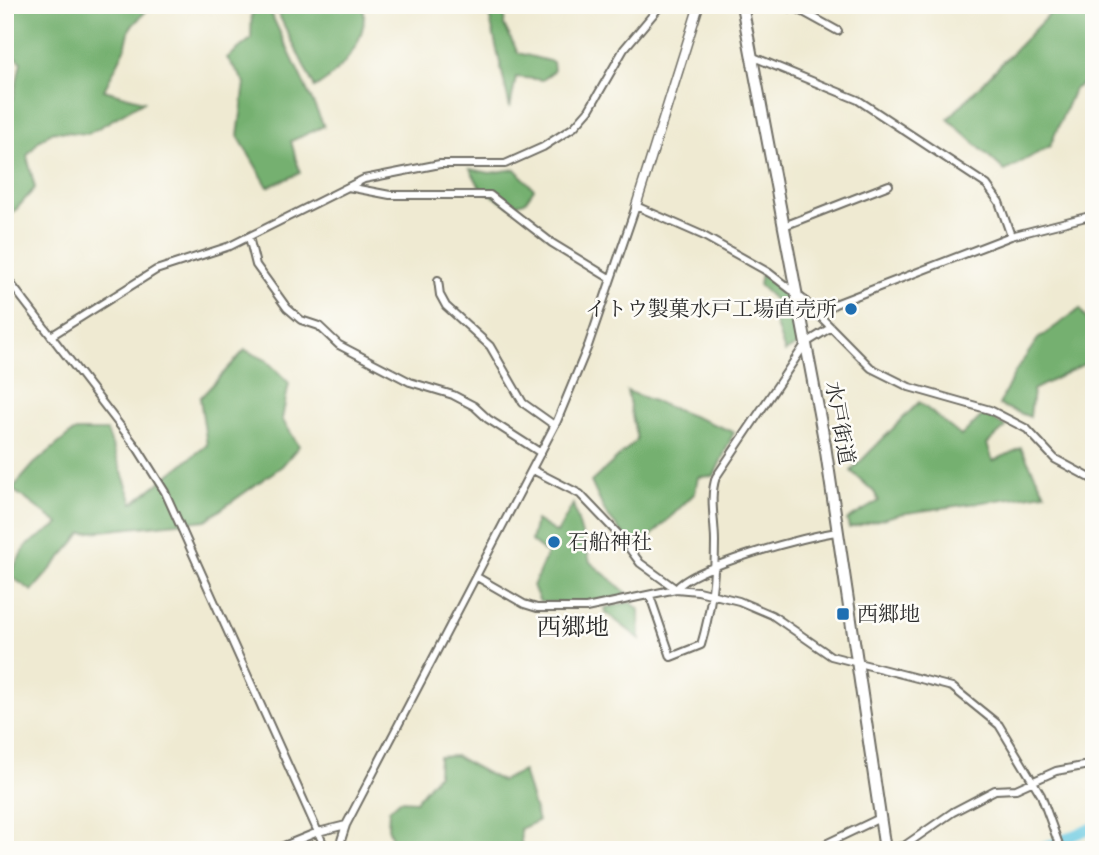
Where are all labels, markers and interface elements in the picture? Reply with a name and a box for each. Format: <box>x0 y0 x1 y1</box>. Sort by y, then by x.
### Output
place label: イトウ製菓水戸工場直売所 <box>585 297 837 323</box>
marker: イトウ製菓水戸工場直売所 <box>843 301 859 317</box>
street label: 水戸街道 <box>819 380 859 467</box>
place label: 石船神社 <box>568 530 652 556</box>
marker: 石船神社 <box>546 534 562 550</box>
place label: 西郷地 <box>857 602 920 628</box>
marker: 西郷地 <box>835 606 851 622</box>
district label: 西郷地 <box>537 613 609 643</box>

